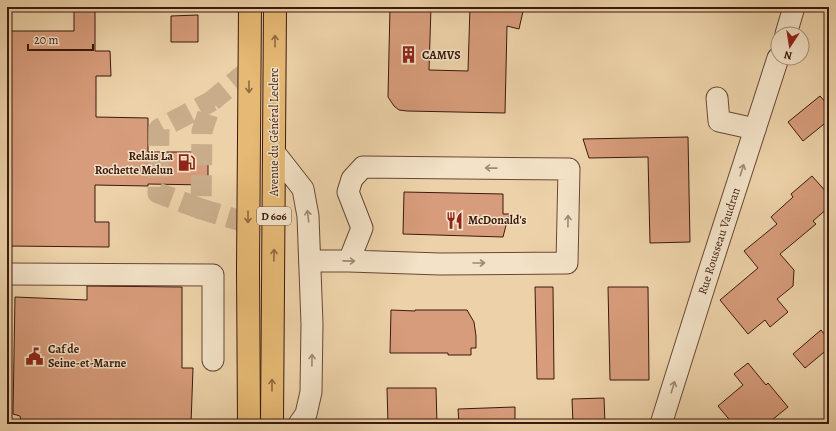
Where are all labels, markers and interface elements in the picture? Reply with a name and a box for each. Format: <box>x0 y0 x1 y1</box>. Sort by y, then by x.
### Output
scale bar <box>28 26 93 52</box>
north arrow <box>770 26 810 66</box>
text: 20 m <box>34 32 58 48</box>
one-way arrow <box>271 35 279 48</box>
building icon: CAMVS <box>399 45 419 65</box>
place label: CAMVS <box>422 47 461 63</box>
text: N <box>783 47 794 63</box>
street label: Avenue du Général Leclerc <box>266 68 282 197</box>
one-way arrow <box>245 80 253 93</box>
place label: Relais La Rochette Melun <box>95 148 173 178</box>
fuel station icon: Relais La Rochette Melun <box>176 153 196 173</box>
one-way arrow <box>739 163 746 176</box>
one-way arrow <box>485 164 498 172</box>
street label: Rue Rousseau Vaudran <box>694 185 744 297</box>
road number: D 606 <box>257 207 291 225</box>
one-way arrow <box>244 210 252 223</box>
one-way arrow <box>304 210 311 223</box>
restaurant icon: McDonald's <box>445 210 465 230</box>
place label: McDonald's <box>468 212 526 228</box>
one-way arrow <box>564 215 572 228</box>
one-way arrow <box>270 249 278 262</box>
one-way arrow <box>342 257 355 264</box>
one-way arrow <box>472 259 485 267</box>
place label: Caf de Seine-et-Marne <box>48 341 127 371</box>
public building icon: Caf de Seine-et-Marne <box>25 346 45 366</box>
one-way arrow <box>308 354 316 367</box>
one-way arrow <box>268 379 276 392</box>
one-way arrow <box>670 380 677 393</box>

